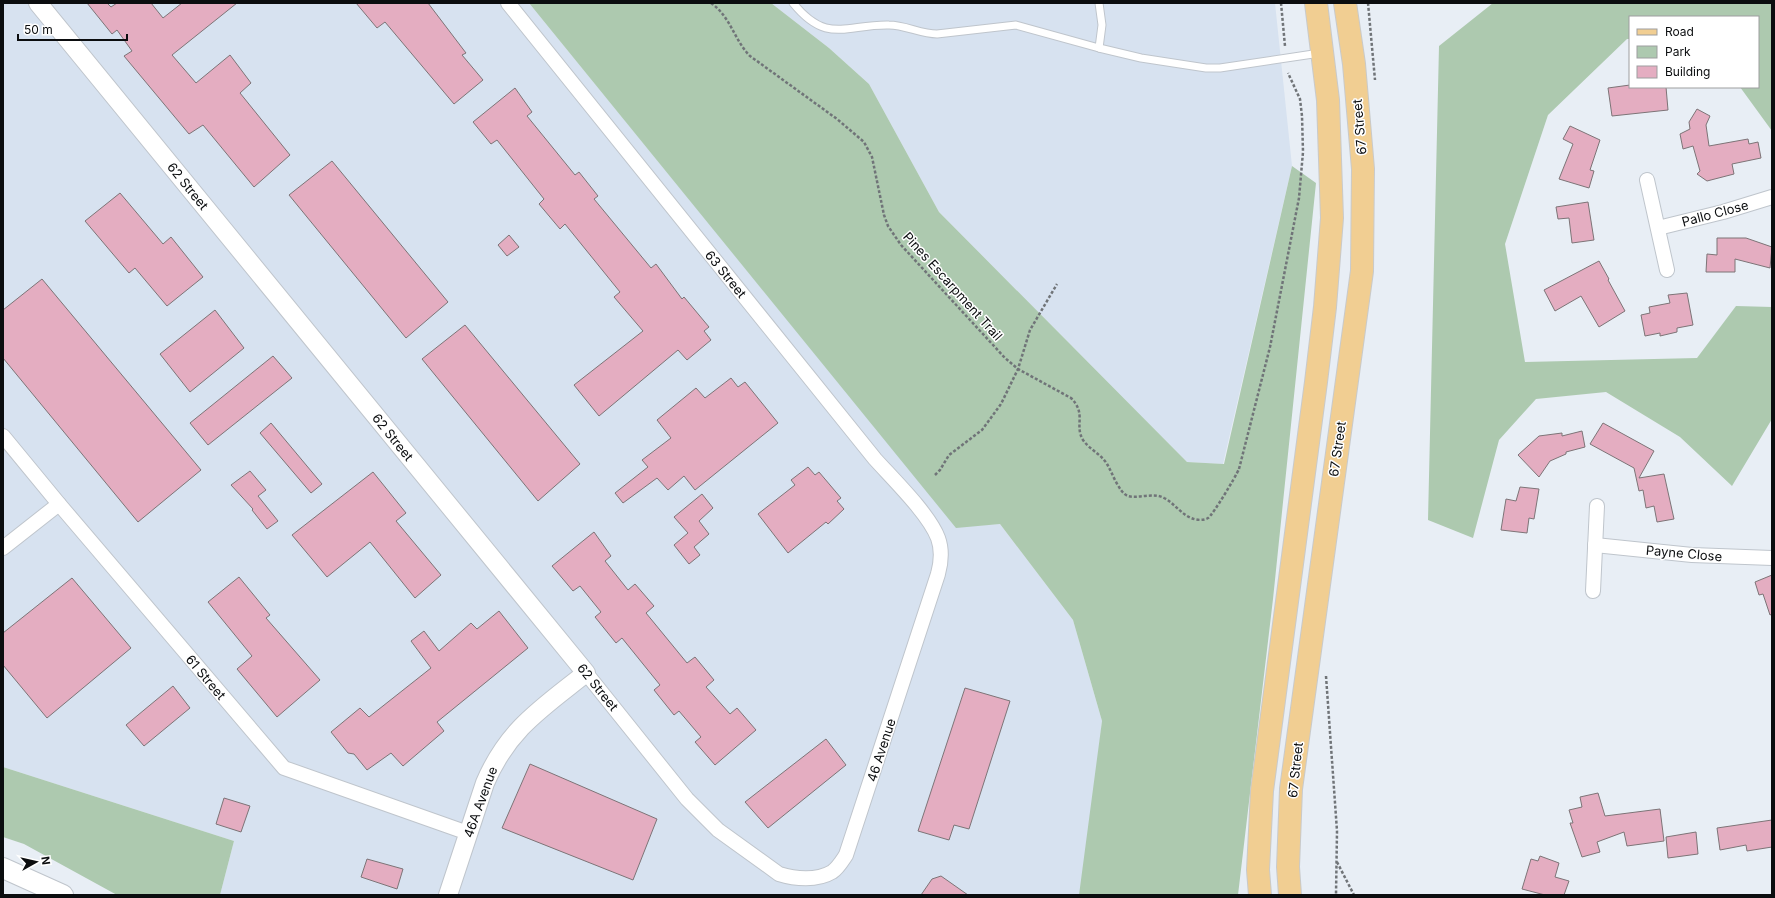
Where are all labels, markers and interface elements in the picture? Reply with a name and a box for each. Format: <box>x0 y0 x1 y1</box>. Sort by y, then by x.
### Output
scale bar <box>18 16 127 42</box>
legend <box>1629 16 1759 88</box>
text: 50 m <box>24 22 53 37</box>
text: Road <box>1665 24 1694 39</box>
text: Park <box>1665 44 1691 59</box>
text: Building <box>1665 64 1710 79</box>
street label: 67 Street <box>1349 99 1369 155</box>
street label: 62 Street <box>164 159 212 213</box>
street label: Pallo Close <box>1680 196 1750 230</box>
street label: Pines Escarpment Trail <box>900 228 1006 344</box>
street label: 63 Street <box>702 247 750 301</box>
street label: 62 Street <box>369 410 417 464</box>
street label: 67 Street <box>1325 420 1349 478</box>
street label: Payne Close <box>1645 542 1723 564</box>
street label: 61 Street <box>183 651 229 703</box>
street label: 62 Street <box>574 660 622 714</box>
street label: 46 Avenue <box>863 716 899 784</box>
street label: 67 Street <box>1284 741 1306 799</box>
street label: 46A Avenue <box>460 764 500 840</box>
north arrow <box>16 842 56 882</box>
text: N <box>38 855 53 866</box>

